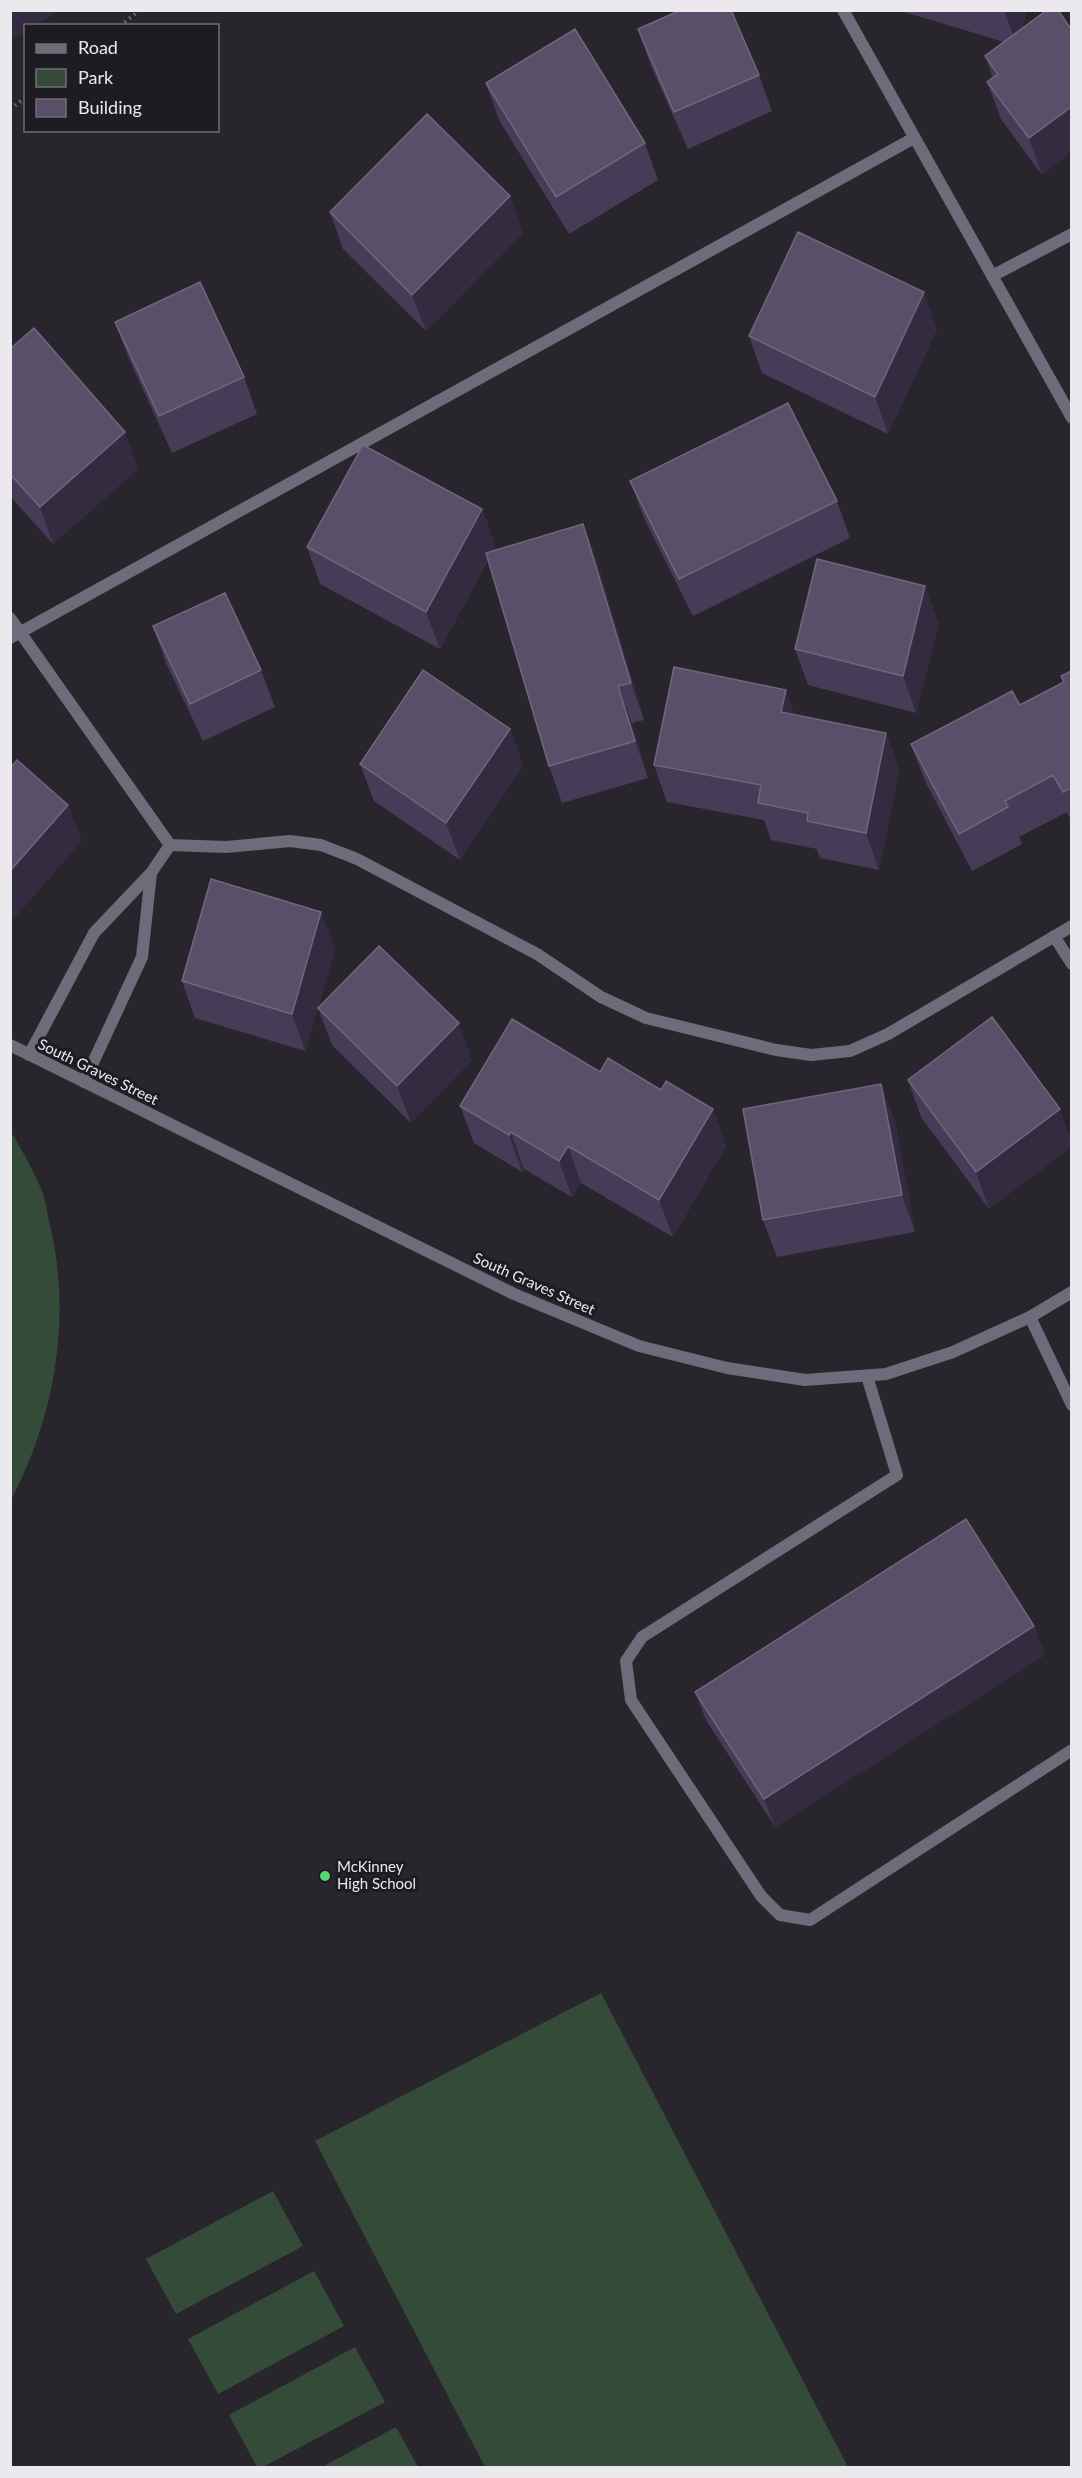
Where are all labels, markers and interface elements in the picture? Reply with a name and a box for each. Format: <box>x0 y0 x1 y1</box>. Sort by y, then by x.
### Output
legend <box>24 24 219 132</box>
text: Road <box>78 36 118 58</box>
text: Park <box>78 66 114 88</box>
text: Building <box>78 96 142 118</box>
street label: South Graves Street <box>35 1034 162 1108</box>
street label: South Graves Street <box>471 1248 599 1318</box>
place label: McKinney High School <box>337 1857 416 1892</box>
marker: McKinney High School <box>318 1869 332 1883</box>

